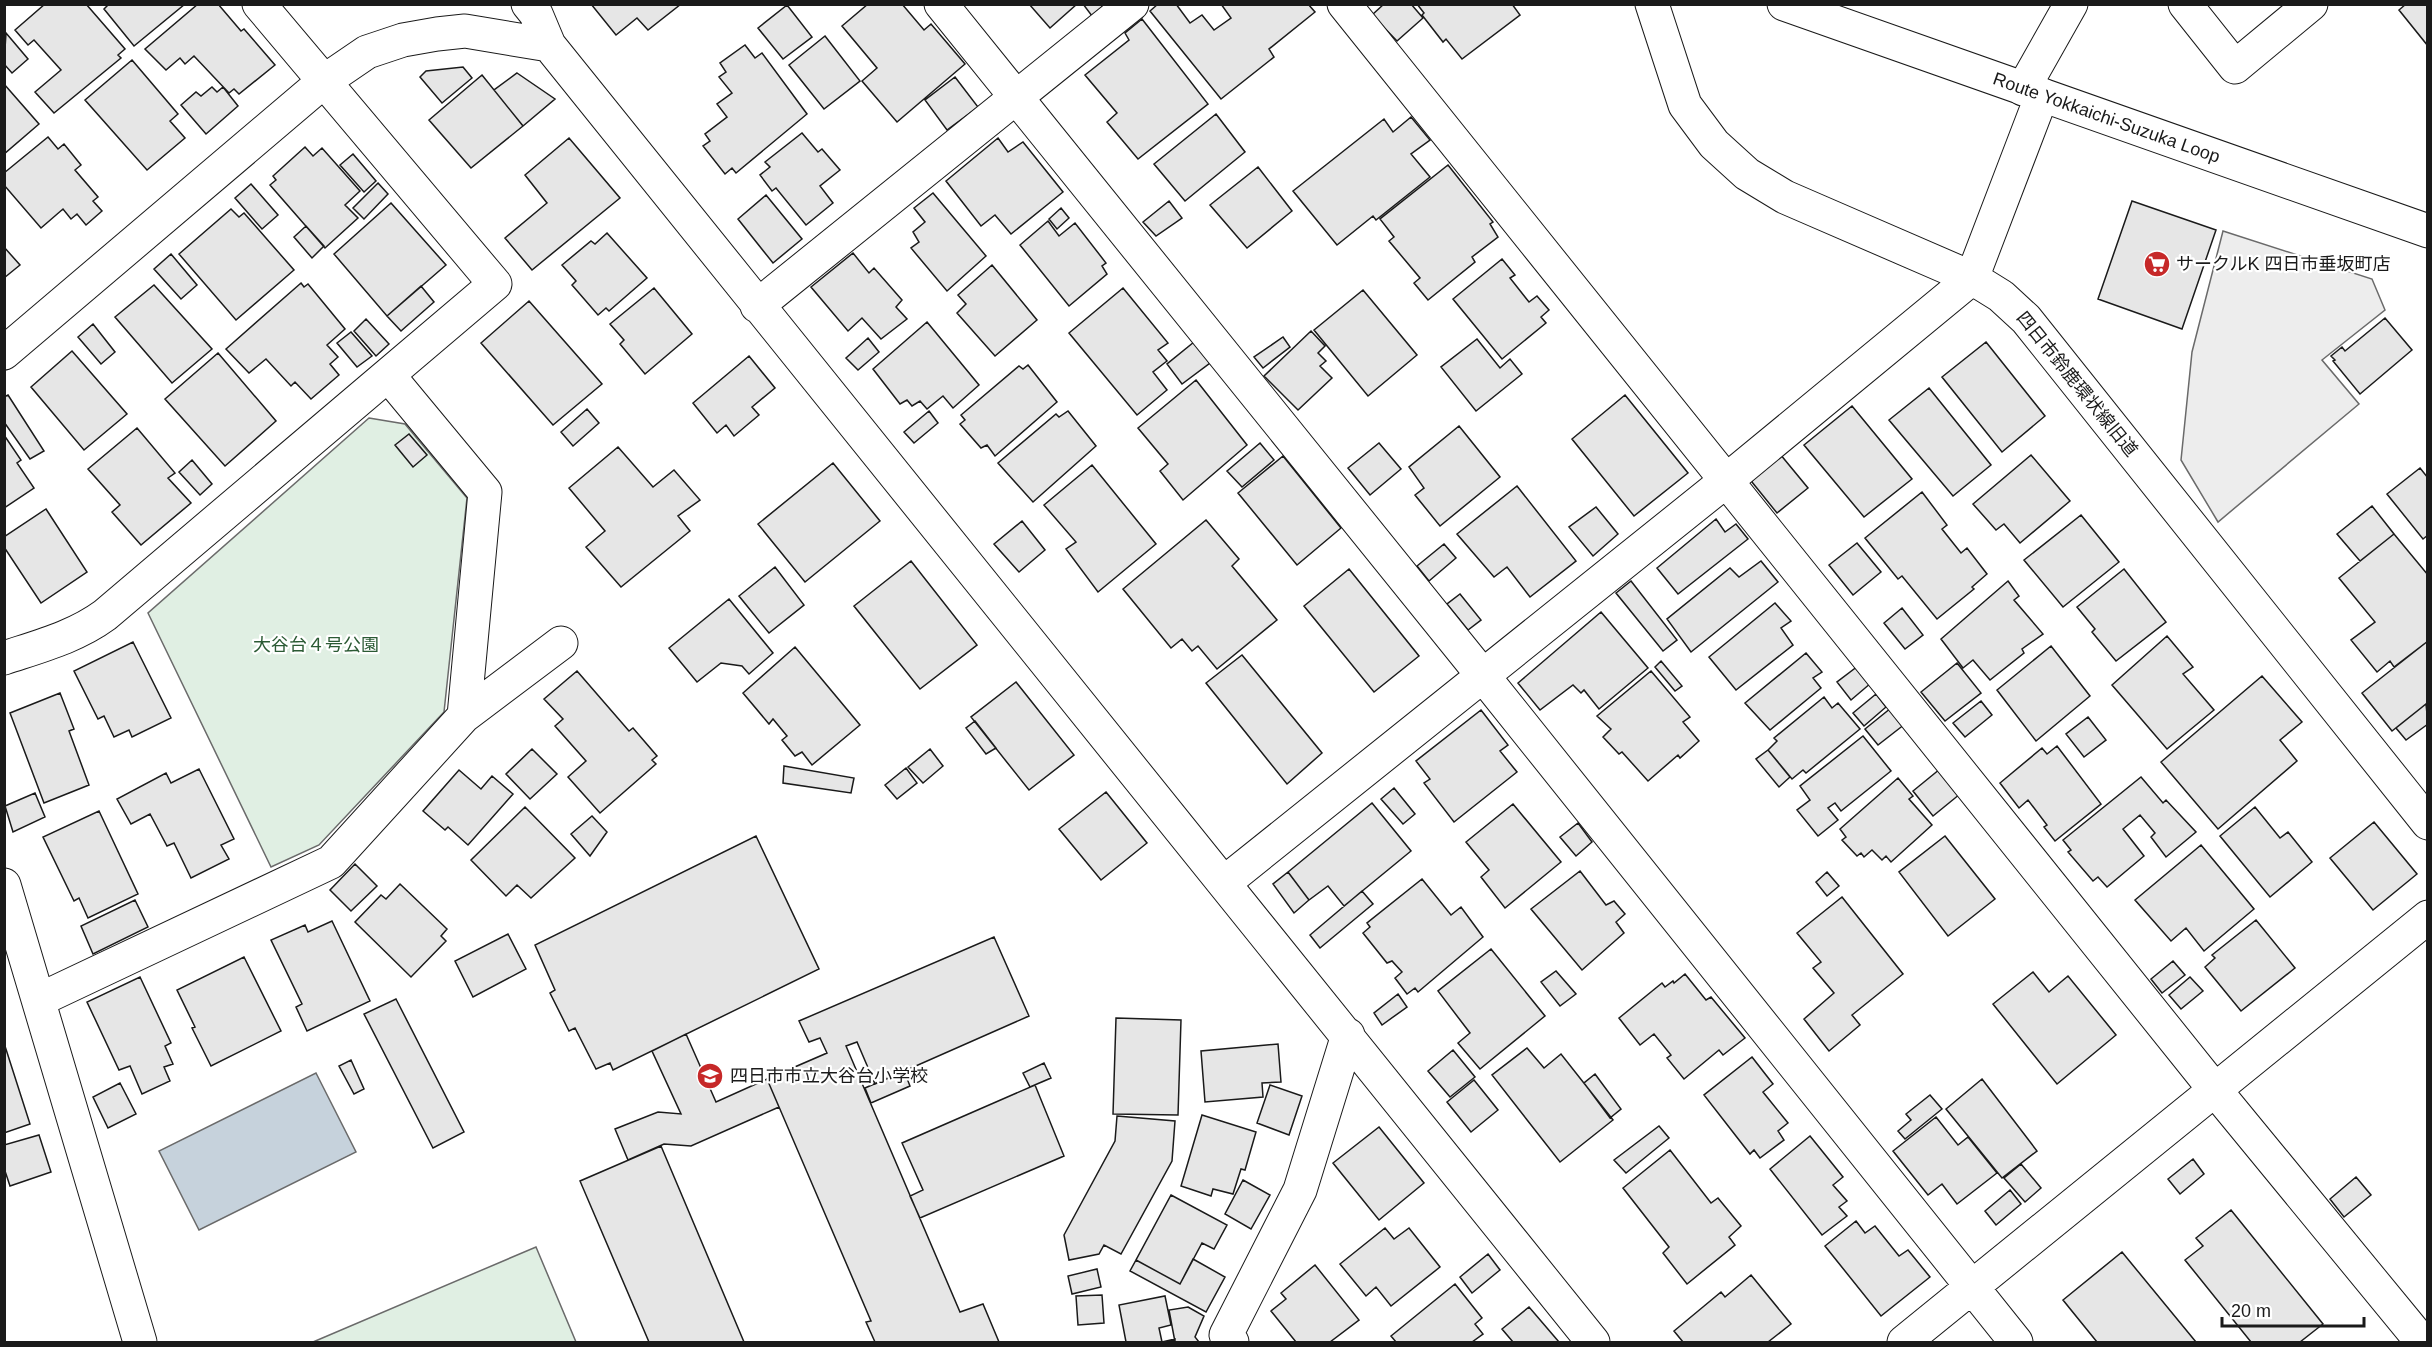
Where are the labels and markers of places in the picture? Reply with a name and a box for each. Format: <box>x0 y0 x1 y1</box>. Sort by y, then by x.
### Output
supermarket icon: サークルK 四日市垂坂町店 <box>2142 249 2172 279</box>
place label: サークルK 四日市垂坂町店 <box>2176 254 2390 274</box>
school or university icon: 四日市市立大谷台小学校 <box>695 1061 725 1091</box>
place label: 四日市市立大谷台小学校 <box>730 1066 928 1086</box>

